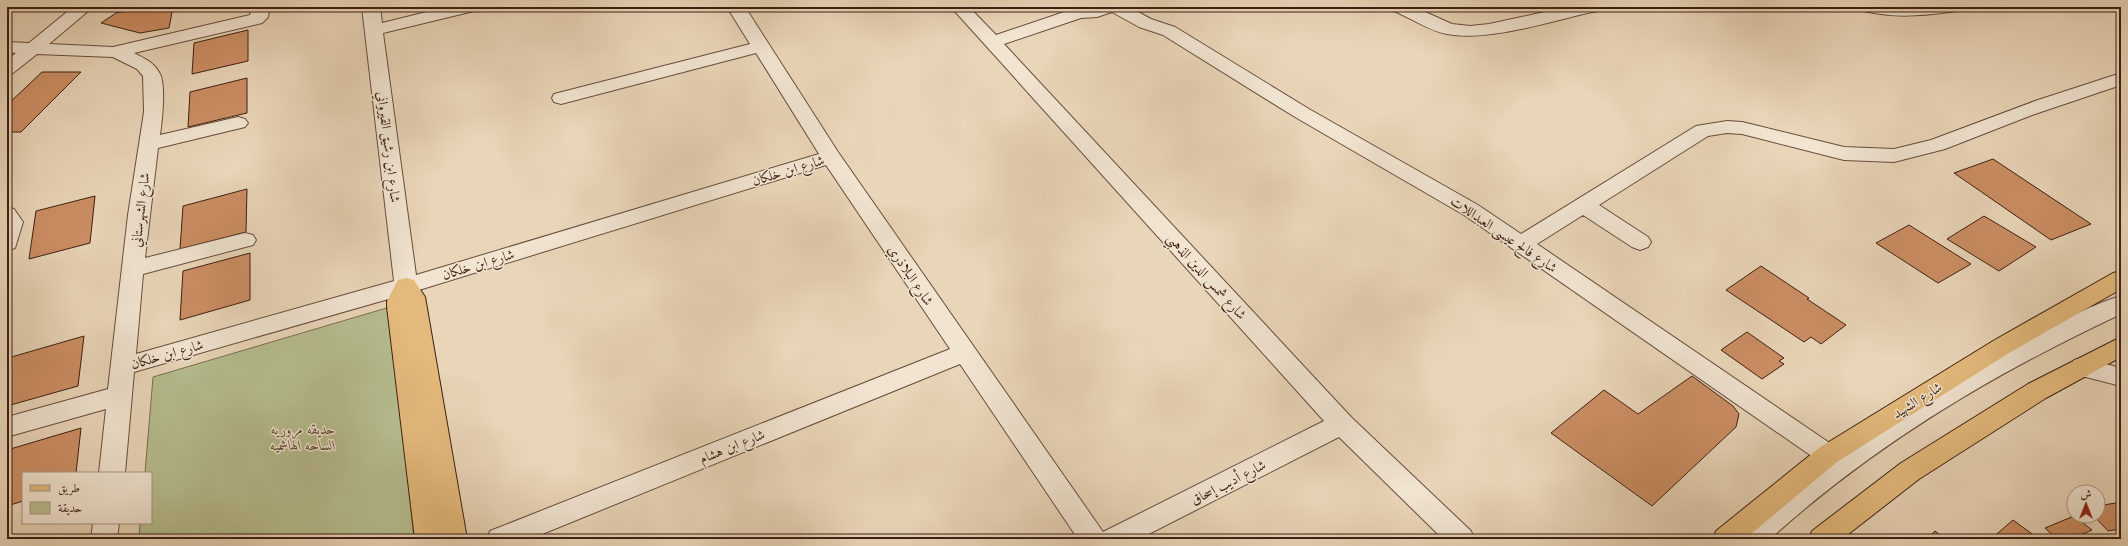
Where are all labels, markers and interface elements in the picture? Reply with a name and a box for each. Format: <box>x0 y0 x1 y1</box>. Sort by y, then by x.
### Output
street label: شارع ابن رشيق القيرواني <box>370 90 405 204</box>
street label: شارع ابن خلكان <box>750 150 827 192</box>
street label: شارع الشهرستاني <box>127 172 156 249</box>
street label: شارع فالح عيسى العبداللات <box>1445 192 1561 280</box>
street label: شارع شمس الدين الذهبي <box>1160 229 1251 326</box>
street label: شارع البلاذري <box>882 241 938 310</box>
street label: شارع ابن خلكان <box>440 244 517 286</box>
street label: شارع ابن خلكان <box>129 335 206 376</box>
street label: شارع الشهيد <box>1889 378 1947 425</box>
park label: حديقه مروريه الساحه الهاشميه <box>270 420 336 454</box>
street label: شارع ابن هشام <box>697 425 769 471</box>
street label: شارع أديب إسحاق <box>1187 454 1270 511</box>
legend <box>22 472 152 524</box>
text: طريق <box>58 480 80 496</box>
north arrow <box>2066 484 2106 524</box>
text: ش <box>2081 487 2092 501</box>
text: حديقة <box>58 500 82 516</box>

